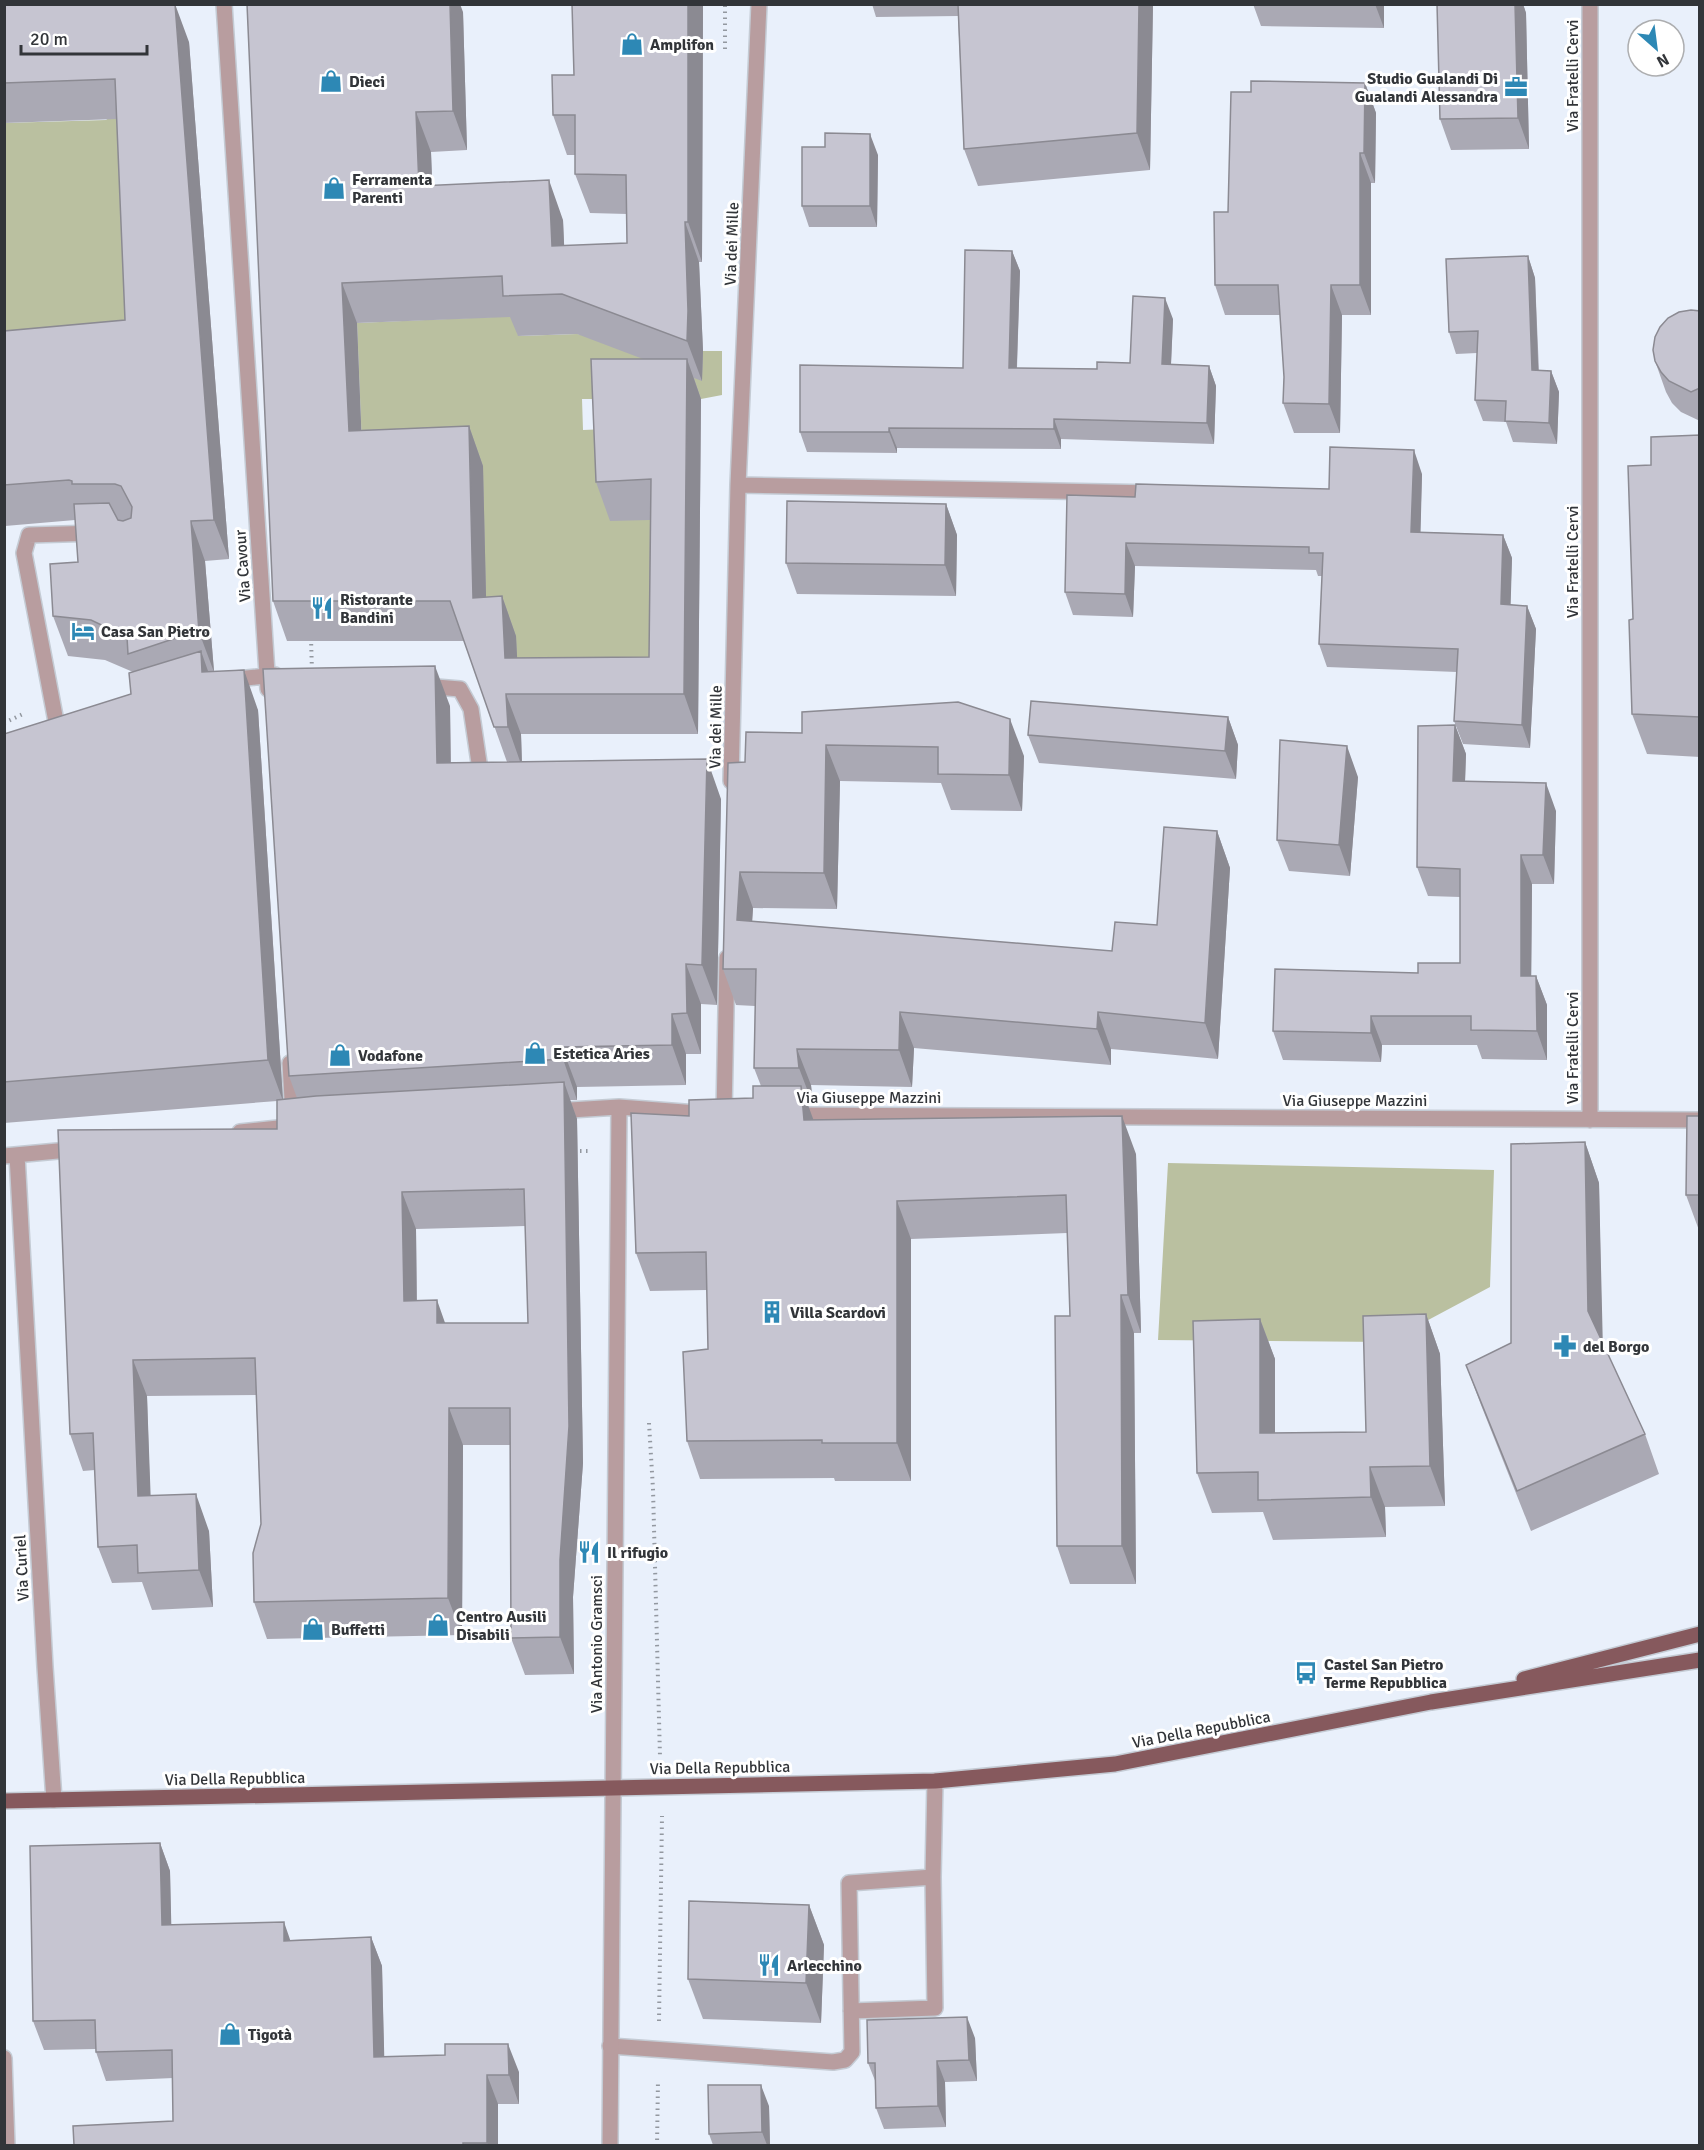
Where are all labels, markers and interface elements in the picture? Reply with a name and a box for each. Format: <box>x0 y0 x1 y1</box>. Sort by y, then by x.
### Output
scale bar <box>21 18 147 56</box>
north arrow <box>1626 18 1686 78</box>
street label: Via Fratelli Cervi <box>1563 20 1583 132</box>
text: 20 m <box>30 28 68 50</box>
shop icon: Amplifon <box>619 31 645 57</box>
place label: Amplifon <box>650 35 714 55</box>
text: N <box>1653 49 1672 72</box>
shop icon: Dieci <box>318 68 344 94</box>
place label: Studio Gualandi Di Gualandi Alessandra <box>1355 69 1498 107</box>
place label: Dieci <box>349 72 385 92</box>
office icon: Studio Gualandi Di Gualandi Alessandra <box>1503 74 1529 100</box>
place label: Ferramenta Parenti <box>352 170 433 208</box>
shop icon: Ferramenta Parenti <box>321 175 347 201</box>
street label: Via dei Mille <box>721 202 743 286</box>
street label: Via Fratelli Cervi <box>1563 506 1583 618</box>
street label: Via Cavour <box>230 529 256 603</box>
place label: Ristorante Bandini <box>340 590 413 628</box>
restaurant icon: Ristorante Bandini <box>309 595 335 621</box>
hotel icon: Casa San Pietro <box>70 618 96 644</box>
place label: Casa San Pietro <box>101 622 210 642</box>
street label: Via dei Mille <box>705 685 727 769</box>
street label: Via Fratelli Cervi <box>1563 992 1583 1104</box>
shop icon: Estetica Aries <box>522 1040 548 1066</box>
shop icon: Vodafone <box>327 1042 353 1068</box>
place label: Estetica Aries <box>553 1044 650 1064</box>
place label: Vodafone <box>358 1046 423 1066</box>
street label: Via Giuseppe Mazzini <box>797 1088 941 1108</box>
street label: Via Giuseppe Mazzini <box>1283 1091 1427 1111</box>
building icon: Villa Scardovi <box>759 1299 785 1325</box>
place label: Villa Scardovi <box>790 1303 886 1323</box>
pharmacy icon: del Borgo <box>1552 1333 1578 1359</box>
place label: del Borgo <box>1583 1337 1649 1357</box>
street label: Via Curiel <box>10 1534 34 1602</box>
restaurant icon: Il rifugio <box>576 1539 602 1565</box>
place label: Il rifugio <box>607 1543 668 1563</box>
street label: Via Antonio Gramsci <box>587 1575 607 1713</box>
place label: Centro Ausili Disabili <box>456 1607 547 1645</box>
shop icon: Centro Ausili Disabili <box>425 1612 451 1638</box>
shop icon: Buffetti <box>300 1616 326 1642</box>
place label: Buffetti <box>331 1620 385 1640</box>
place label: Castel San Pietro Terme Repubblica <box>1324 1655 1447 1693</box>
bus stop icon: Castel San Pietro Terme Repubblica <box>1293 1660 1319 1686</box>
street label: Via Della Repubblica <box>1130 1707 1272 1753</box>
street label: Via Della Repubblica <box>650 1757 790 1779</box>
street label: Via Della Repubblica <box>165 1768 305 1790</box>
restaurant icon: Arlecchino <box>756 1952 782 1978</box>
place label: Arlecchino <box>787 1956 862 1976</box>
shop icon: Tigotà <box>217 2021 243 2047</box>
place label: Tigotà <box>248 2025 292 2045</box>

